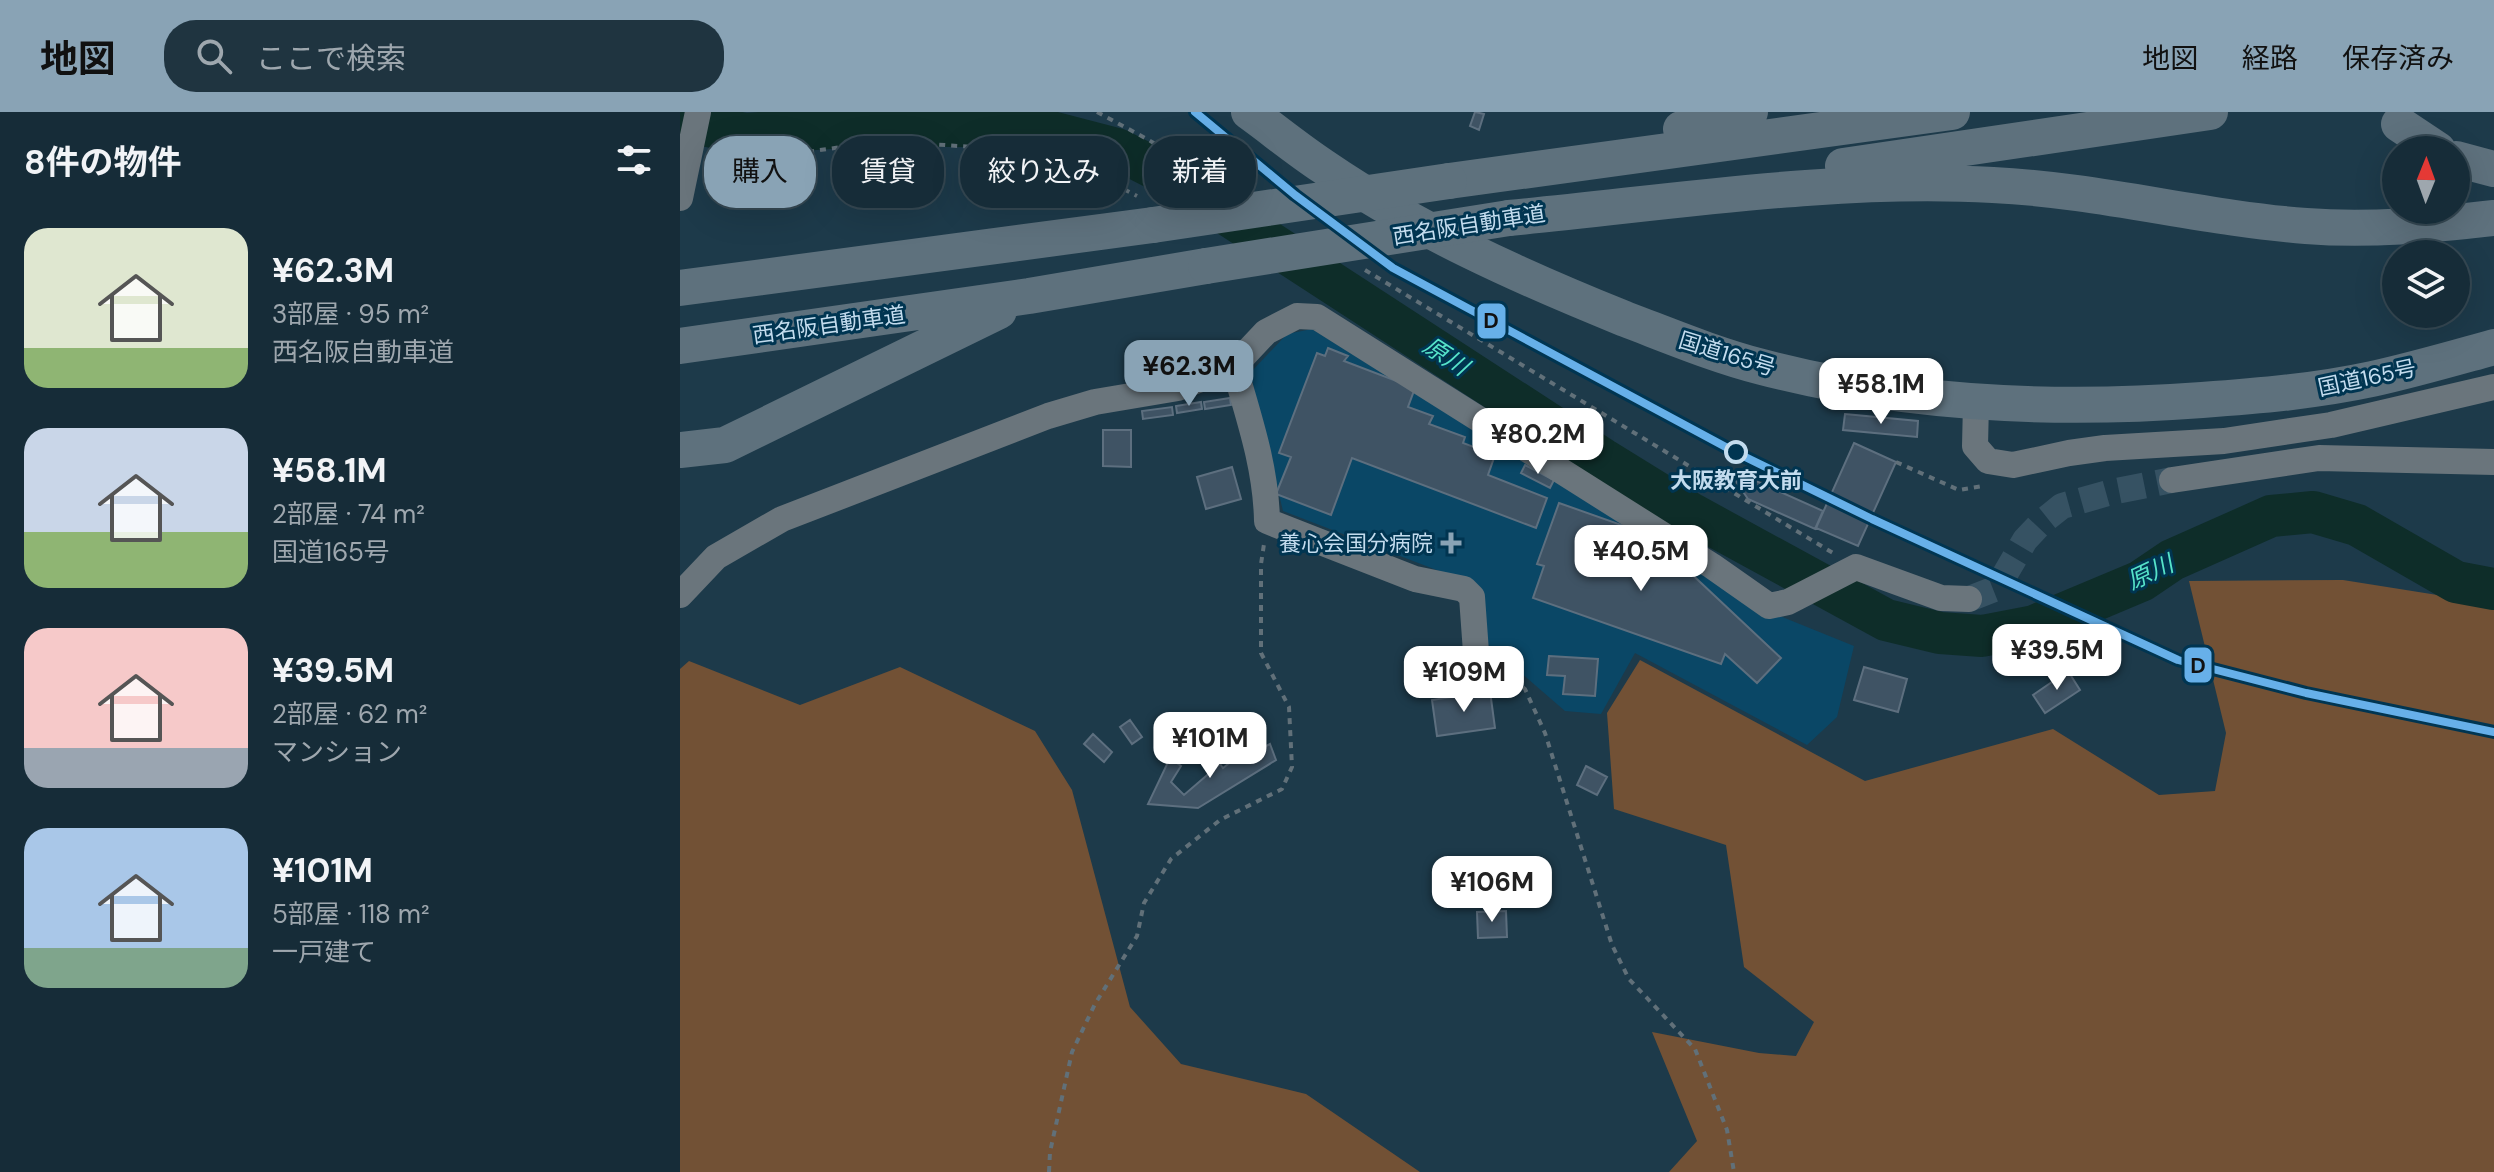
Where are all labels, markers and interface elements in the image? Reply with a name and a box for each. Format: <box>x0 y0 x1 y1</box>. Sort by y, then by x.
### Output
search box <box>164 20 724 92</box>
text: 地図 <box>40 34 116 84</box>
icon: search <box>192 34 236 78</box>
text: ここで検索 <box>256 39 406 78</box>
text: 地図 <box>2142 40 2198 77</box>
text: 経路 <box>2242 40 2298 77</box>
text: 保存済み <box>2342 40 2454 77</box>
chip: 購入 <box>704 136 816 208</box>
chip: 賃貸 <box>832 136 944 208</box>
chip: 絞り込み <box>960 136 1128 208</box>
chip: 新着 <box>1144 136 1256 208</box>
north arrow <box>2382 136 2470 224</box>
map controls <box>2382 136 2470 328</box>
icon: filters <box>612 138 656 182</box>
text: 8件の物件 <box>24 140 182 185</box>
street label: 西名阪自動車道 <box>1391 199 1547 251</box>
button: layers <box>2382 240 2470 328</box>
text: ¥62.3M <box>272 248 394 293</box>
icon: home <box>88 260 184 356</box>
text: 3部屋 · 95 m² <box>272 297 429 331</box>
street label: 西名阪自動車道 <box>751 300 907 350</box>
line badge: D <box>1476 302 1507 340</box>
text: D <box>1483 306 1499 335</box>
street label: 国道165号 <box>1675 326 1779 382</box>
water label: 原川 <box>1417 330 1477 384</box>
text: 西名阪自動車道 <box>272 335 454 369</box>
pin: ¥62.3M <box>1124 340 1254 408</box>
text: ¥62.3M <box>1142 349 1236 383</box>
street label: 国道165号 <box>2315 353 2419 403</box>
pin: ¥58.1M <box>1816 358 1946 426</box>
text: ¥58.1M <box>1837 367 1925 401</box>
pin: ¥80.2M <box>1473 408 1603 476</box>
text: ¥80.2M <box>1490 417 1586 451</box>
marker: 大阪教育大前 <box>1725 441 1747 463</box>
text: ¥58.1M <box>272 448 387 493</box>
icon: home <box>88 460 184 556</box>
place label: 大阪教育大前 <box>1670 466 1802 495</box>
text: 2部屋 · 74 m² <box>272 497 425 531</box>
pin: ¥40.5M <box>1576 525 1706 593</box>
place label: 養心会国分病院 <box>1279 529 1433 558</box>
marker: 養心会国分病院 <box>1440 532 1462 554</box>
text: ¥40.5M <box>1593 534 1689 568</box>
text: 国道165号 <box>272 535 390 569</box>
water label: 原川 <box>2122 547 2181 596</box>
pin: ¥39.5M <box>1992 624 2122 692</box>
text: ¥39.5M <box>2010 633 2104 667</box>
pin: ¥109M <box>1408 646 1520 714</box>
line badge: D <box>2183 646 2213 684</box>
text: ¥39.5M <box>272 648 394 693</box>
text: D <box>2190 651 2206 680</box>
text: ¥109M <box>1422 655 1506 689</box>
icon: home <box>88 660 184 756</box>
text: 2部屋 · 62 m² <box>272 697 427 731</box>
pin: ¥101M <box>1154 712 1266 780</box>
text: ¥101M <box>1171 721 1249 755</box>
text: マンション <box>272 735 402 769</box>
text: ¥101M <box>272 848 373 893</box>
pin: ¥106M <box>1436 856 1548 924</box>
icon: home <box>88 860 184 956</box>
text: ¥106M <box>1450 865 1534 899</box>
text: 5部屋 · 118 m² <box>272 897 430 931</box>
text: 一戸建て <box>272 935 376 969</box>

